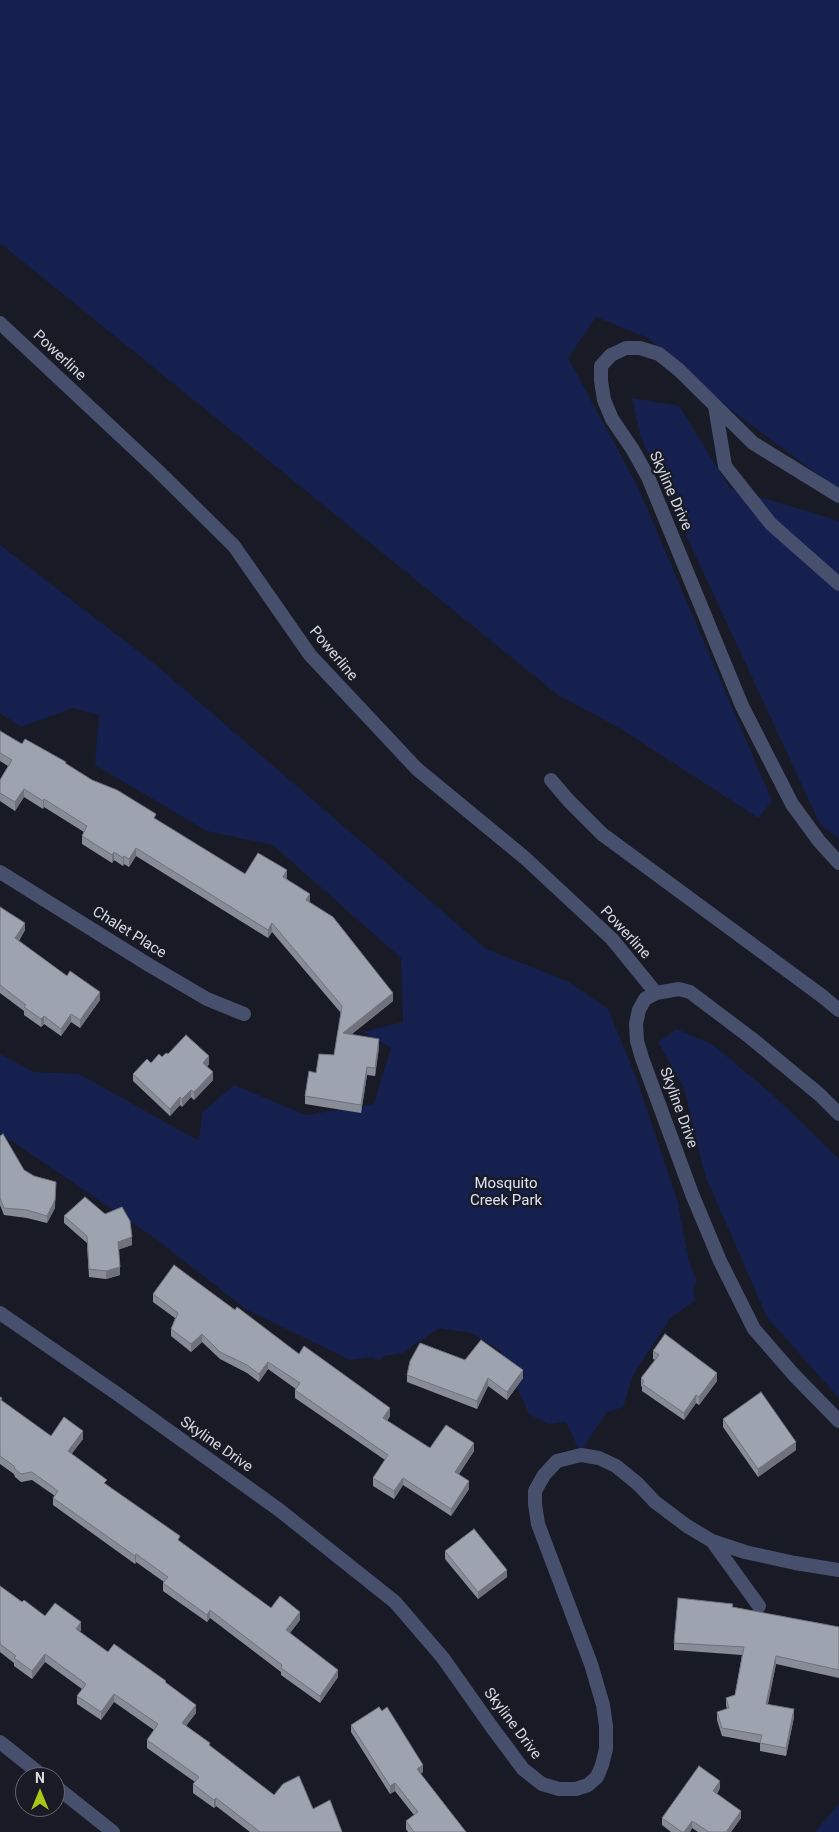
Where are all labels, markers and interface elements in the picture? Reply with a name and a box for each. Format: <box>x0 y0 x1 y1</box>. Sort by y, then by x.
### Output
street label: Powerline <box>29 327 89 385</box>
street label: Skyline Drive <box>645 449 695 533</box>
street label: Powerline <box>305 623 361 685</box>
street label: Chalet Place <box>89 903 169 963</box>
street label: Powerline <box>596 903 654 963</box>
street label: Skyline Drive <box>655 1065 701 1151</box>
park label: Mosquito Creek Park <box>470 1175 542 1210</box>
street label: Skyline Drive <box>176 1413 256 1477</box>
street label: Skyline Drive <box>479 1685 545 1763</box>
north arrow <box>15 1767 65 1817</box>
text: N <box>35 1770 45 1786</box>

